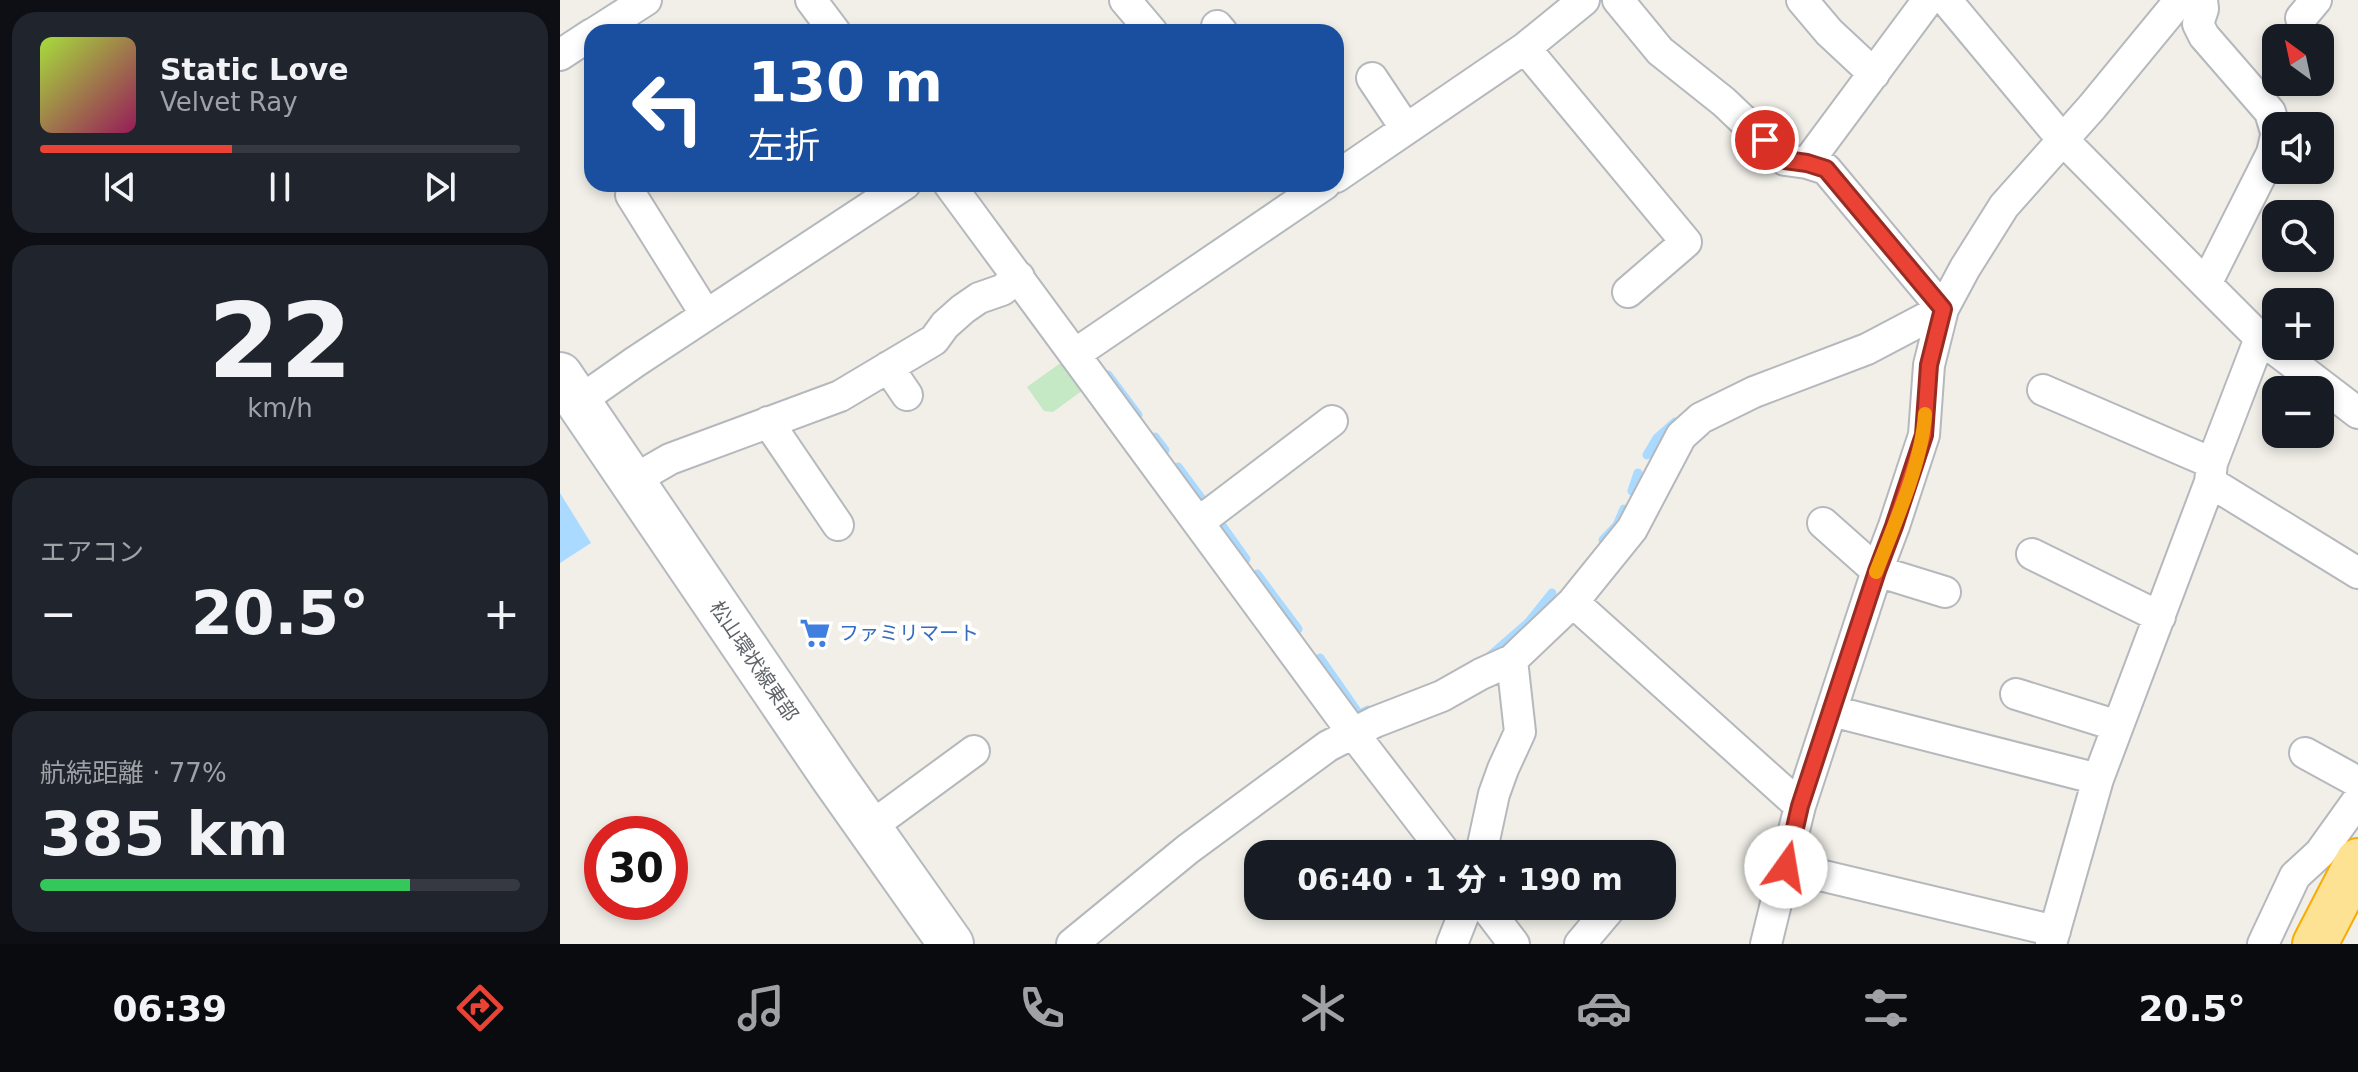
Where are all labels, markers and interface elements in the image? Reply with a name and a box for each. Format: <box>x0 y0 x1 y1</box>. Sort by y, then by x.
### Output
north arrow <box>2262 24 2334 96</box>
map controls <box>2262 24 2334 448</box>
text: 130 m <box>748 49 943 114</box>
text: Static Love <box>160 52 349 87</box>
icon: left <box>616 56 720 160</box>
text: Velvet Ray <box>160 87 298 117</box>
pin <box>1731 106 1799 174</box>
button: sound <box>2262 112 2334 184</box>
icon: arrive <box>1743 118 1787 162</box>
text: 左折 <box>748 125 820 166</box>
icon: previous <box>98 165 142 209</box>
icon: pause <box>258 165 302 209</box>
icon: next <box>418 165 462 209</box>
button: search <box>2262 200 2334 272</box>
text: 22 <box>208 280 352 402</box>
button: + <box>2262 288 2334 360</box>
button: − <box>2262 376 2334 448</box>
text: km/h <box>247 393 313 423</box>
text: エアコン <box>40 537 144 567</box>
text: 20.5° <box>191 578 369 648</box>
text: − <box>40 588 77 639</box>
text: + <box>483 588 520 639</box>
street label: 松山環状線東部 <box>705 596 803 726</box>
supermarket icon: ファミリマート <box>798 616 832 650</box>
place label: ファミリマート <box>839 621 979 645</box>
text: 航続距離 · 77% <box>40 758 227 788</box>
text: 385 km <box>40 799 289 869</box>
speed limit sign: 30 <box>584 816 688 920</box>
position arrow <box>1744 825 1828 909</box>
text: 06:40 · 1 分 · 190 m <box>1297 862 1623 897</box>
icon: directions <box>452 980 508 1036</box>
icon: music <box>733 980 789 1036</box>
icon: phone <box>1014 980 1070 1036</box>
icon: climate <box>1295 980 1351 1036</box>
icon: car <box>1576 980 1632 1036</box>
icon: filters <box>1858 980 1914 1036</box>
text: 06:39 <box>113 988 227 1029</box>
text: 20.5° <box>2139 988 2245 1029</box>

